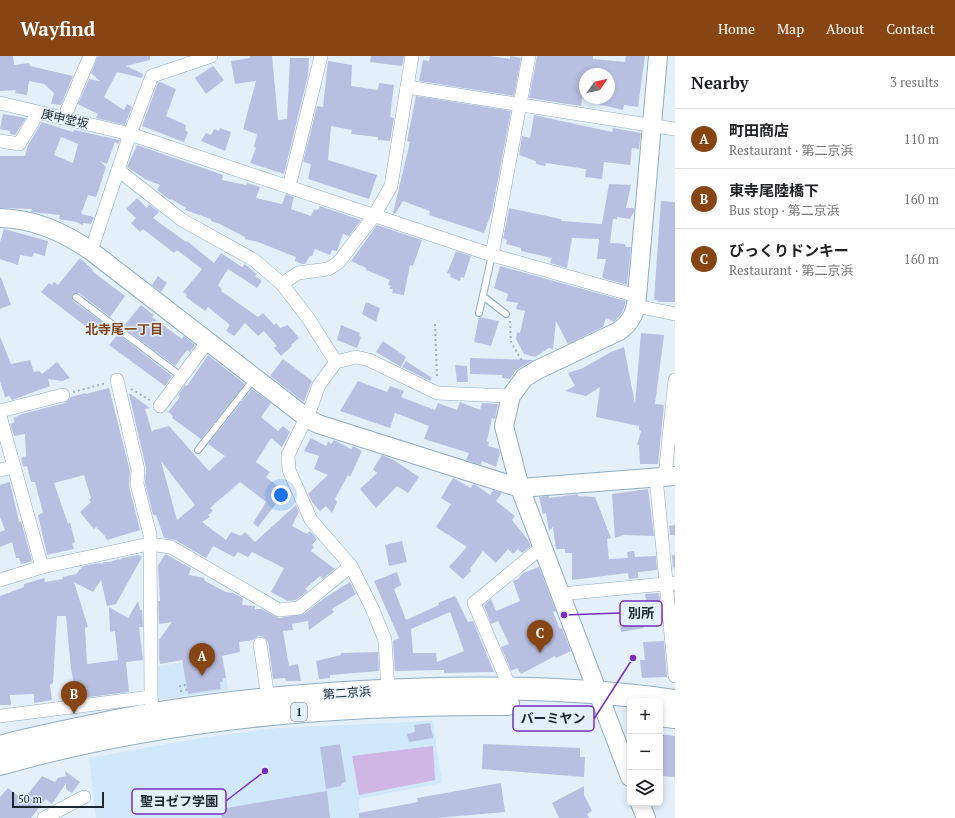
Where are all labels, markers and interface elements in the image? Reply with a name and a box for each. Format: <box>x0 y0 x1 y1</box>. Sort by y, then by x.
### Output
text: Wayfind <box>20 16 95 41</box>
text: Home <box>718 19 755 38</box>
text: Map <box>777 19 804 38</box>
text: About <box>826 19 864 38</box>
text: Contact <box>886 19 935 38</box>
north arrow <box>579 68 615 104</box>
text: Nearby <box>691 71 749 94</box>
text: 3 results <box>890 73 939 91</box>
street label: 庚申堂坂 <box>40 106 90 131</box>
text: 町田商店 <box>729 120 789 140</box>
text: A <box>699 130 709 148</box>
text: 110 m <box>904 130 939 148</box>
text: Restaurant · 第二京浜 <box>729 141 854 159</box>
text: 東寺尾陸橋下 <box>729 180 819 200</box>
text: B <box>700 190 708 208</box>
text: 160 m <box>904 190 939 208</box>
text: Bus stop · 第二京浜 <box>729 201 840 219</box>
text: びっくりドンキー <box>729 240 849 260</box>
text: C <box>700 250 708 268</box>
text: 160 m <box>904 250 939 268</box>
text: Restaurant · 第二京浜 <box>729 261 854 279</box>
district label: 北寺尾一丁目 <box>85 320 163 338</box>
your location <box>271 485 291 505</box>
callout: 別所 <box>620 601 662 626</box>
text: 別所 <box>628 604 654 622</box>
pin: C <box>527 620 553 653</box>
pin: A <box>189 643 215 676</box>
pin: B <box>61 681 87 714</box>
street label: 第二京浜 <box>322 683 371 702</box>
map controls <box>627 698 663 806</box>
button: + <box>627 698 663 734</box>
road number: 1 <box>291 703 307 721</box>
callout: バーミヤン <box>513 706 594 731</box>
text: バーミヤン <box>520 709 586 727</box>
button: − <box>627 734 663 770</box>
button: layers <box>627 770 663 806</box>
callout: 聖ヨゼフ学園 <box>132 789 226 814</box>
scale bar <box>12 790 104 809</box>
text: 50 m <box>18 792 42 806</box>
text: 聖ヨゼフ学園 <box>140 792 218 810</box>

